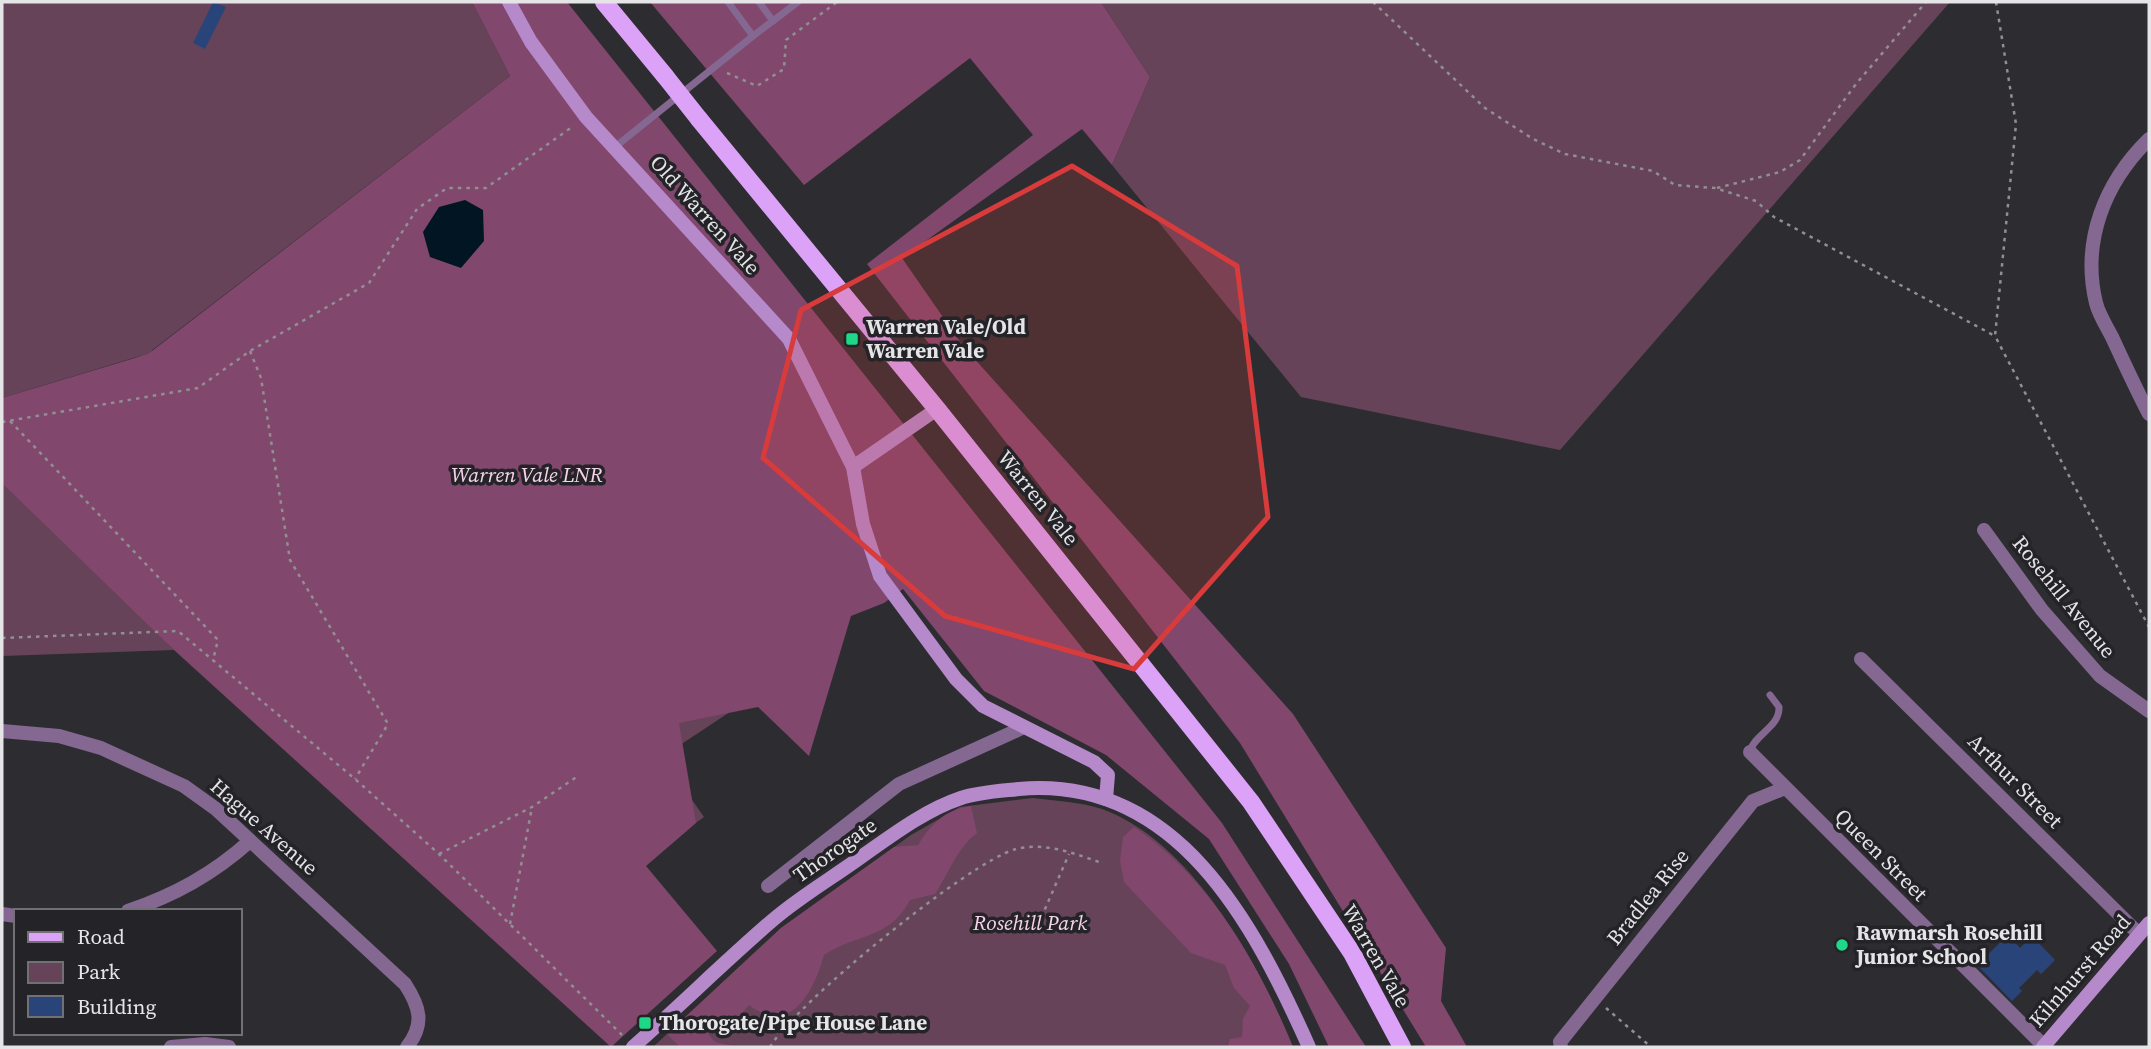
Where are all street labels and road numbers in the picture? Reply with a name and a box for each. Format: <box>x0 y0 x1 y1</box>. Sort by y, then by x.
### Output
street label: Old Warren Vale <box>644 148 767 281</box>
street label: Warren Vale <box>991 444 1086 551</box>
street label: Rosehill Avenue <box>2006 529 2123 664</box>
street label: Arthur Street <box>1962 727 2069 834</box>
street label: Hague Avenue <box>204 772 324 882</box>
street label: Queen Street <box>1829 802 1934 908</box>
street label: Thorogate <box>787 810 882 889</box>
street label: Bradlea Rise <box>1600 842 1696 951</box>
street label: Warren Vale <box>1335 899 1418 1013</box>
street label: Kilnhurst Road <box>2022 908 2137 1033</box>

